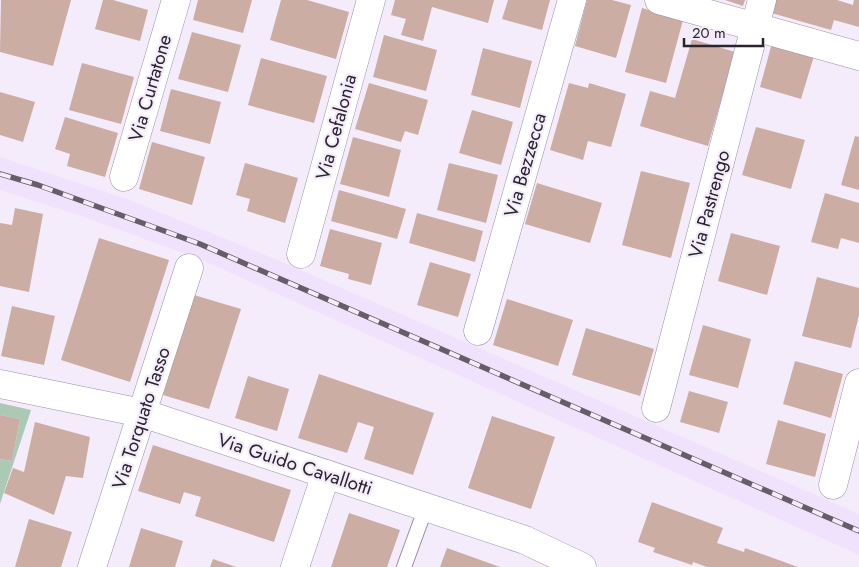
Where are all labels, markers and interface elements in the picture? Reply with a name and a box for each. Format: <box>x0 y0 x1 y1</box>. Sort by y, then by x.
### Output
scale bar <box>684 15 763 47</box>
text: 20 m <box>692 22 726 44</box>
street label: Via Curtatone <box>122 31 178 145</box>
street label: Via Cefalonia <box>309 71 363 183</box>
street label: Via Bezzecca <box>497 110 553 220</box>
street label: Via Pastrengo <box>682 147 736 261</box>
street label: Via Torquato Tasso <box>105 343 177 493</box>
street label: Via Guido Cavallotti <box>214 426 376 502</box>

